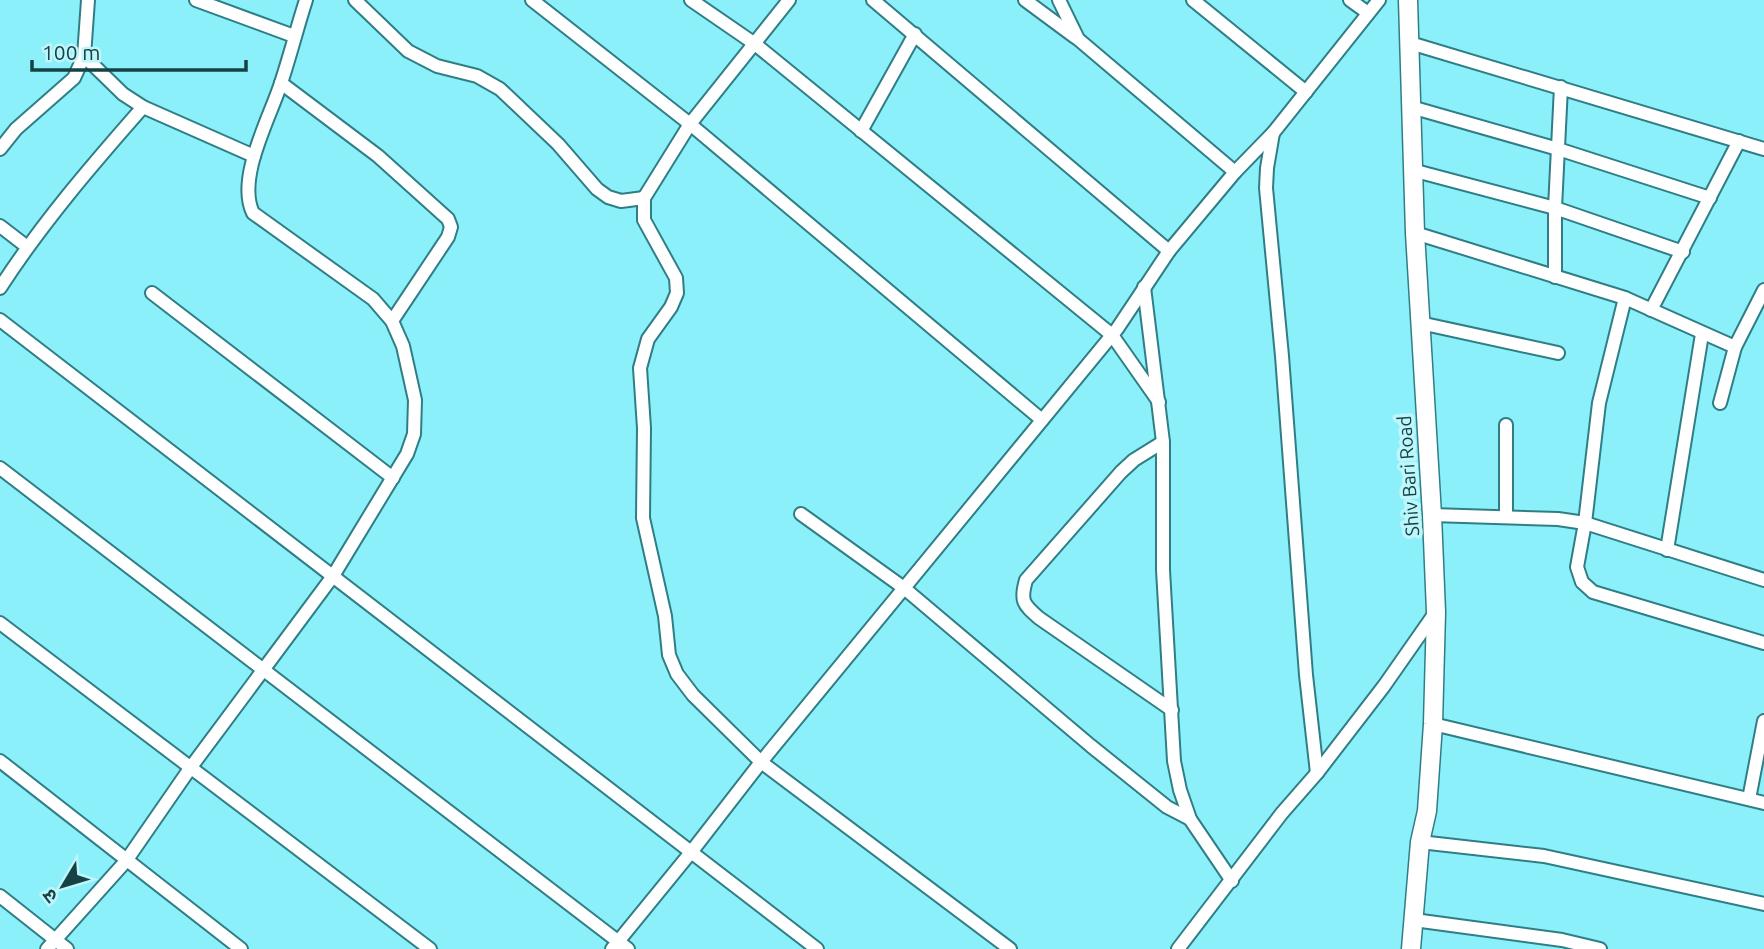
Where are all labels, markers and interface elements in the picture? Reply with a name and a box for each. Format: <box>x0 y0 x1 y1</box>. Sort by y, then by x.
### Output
scale bar <box>32 28 245 72</box>
text: 100 m <box>42 40 100 64</box>
street label: Shiv Bari Road <box>1393 415 1423 537</box>
north arrow <box>28 851 98 921</box>
text: उ <box>37 885 62 908</box>

